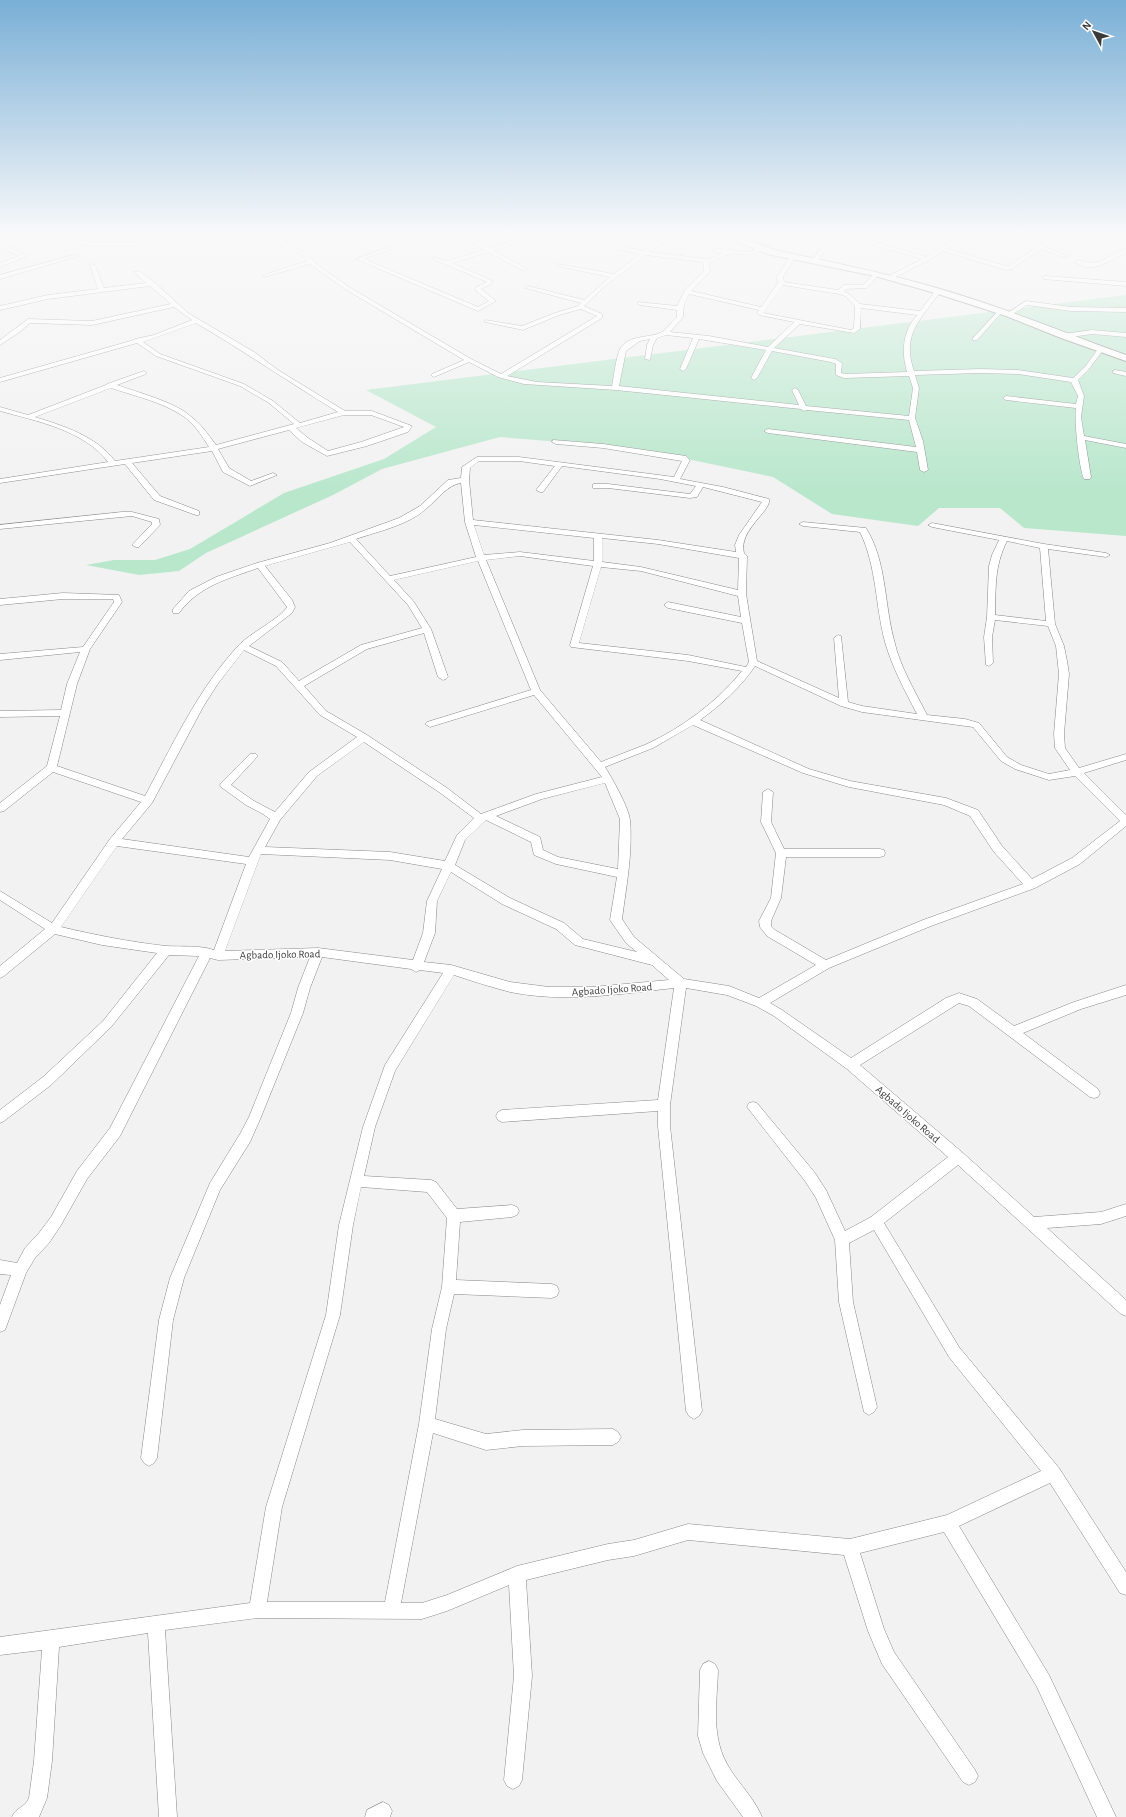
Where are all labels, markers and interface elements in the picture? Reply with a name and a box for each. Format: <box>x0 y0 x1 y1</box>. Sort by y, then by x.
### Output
north arrow <box>1074 12 1114 52</box>
text: N <box>1080 19 1093 32</box>
street label: Agbado Ijoko Road <box>240 948 321 961</box>
street label: Agbado Ijoko Road <box>571 981 653 998</box>
street label: Agbado Ijoko Road <box>874 1084 942 1145</box>

